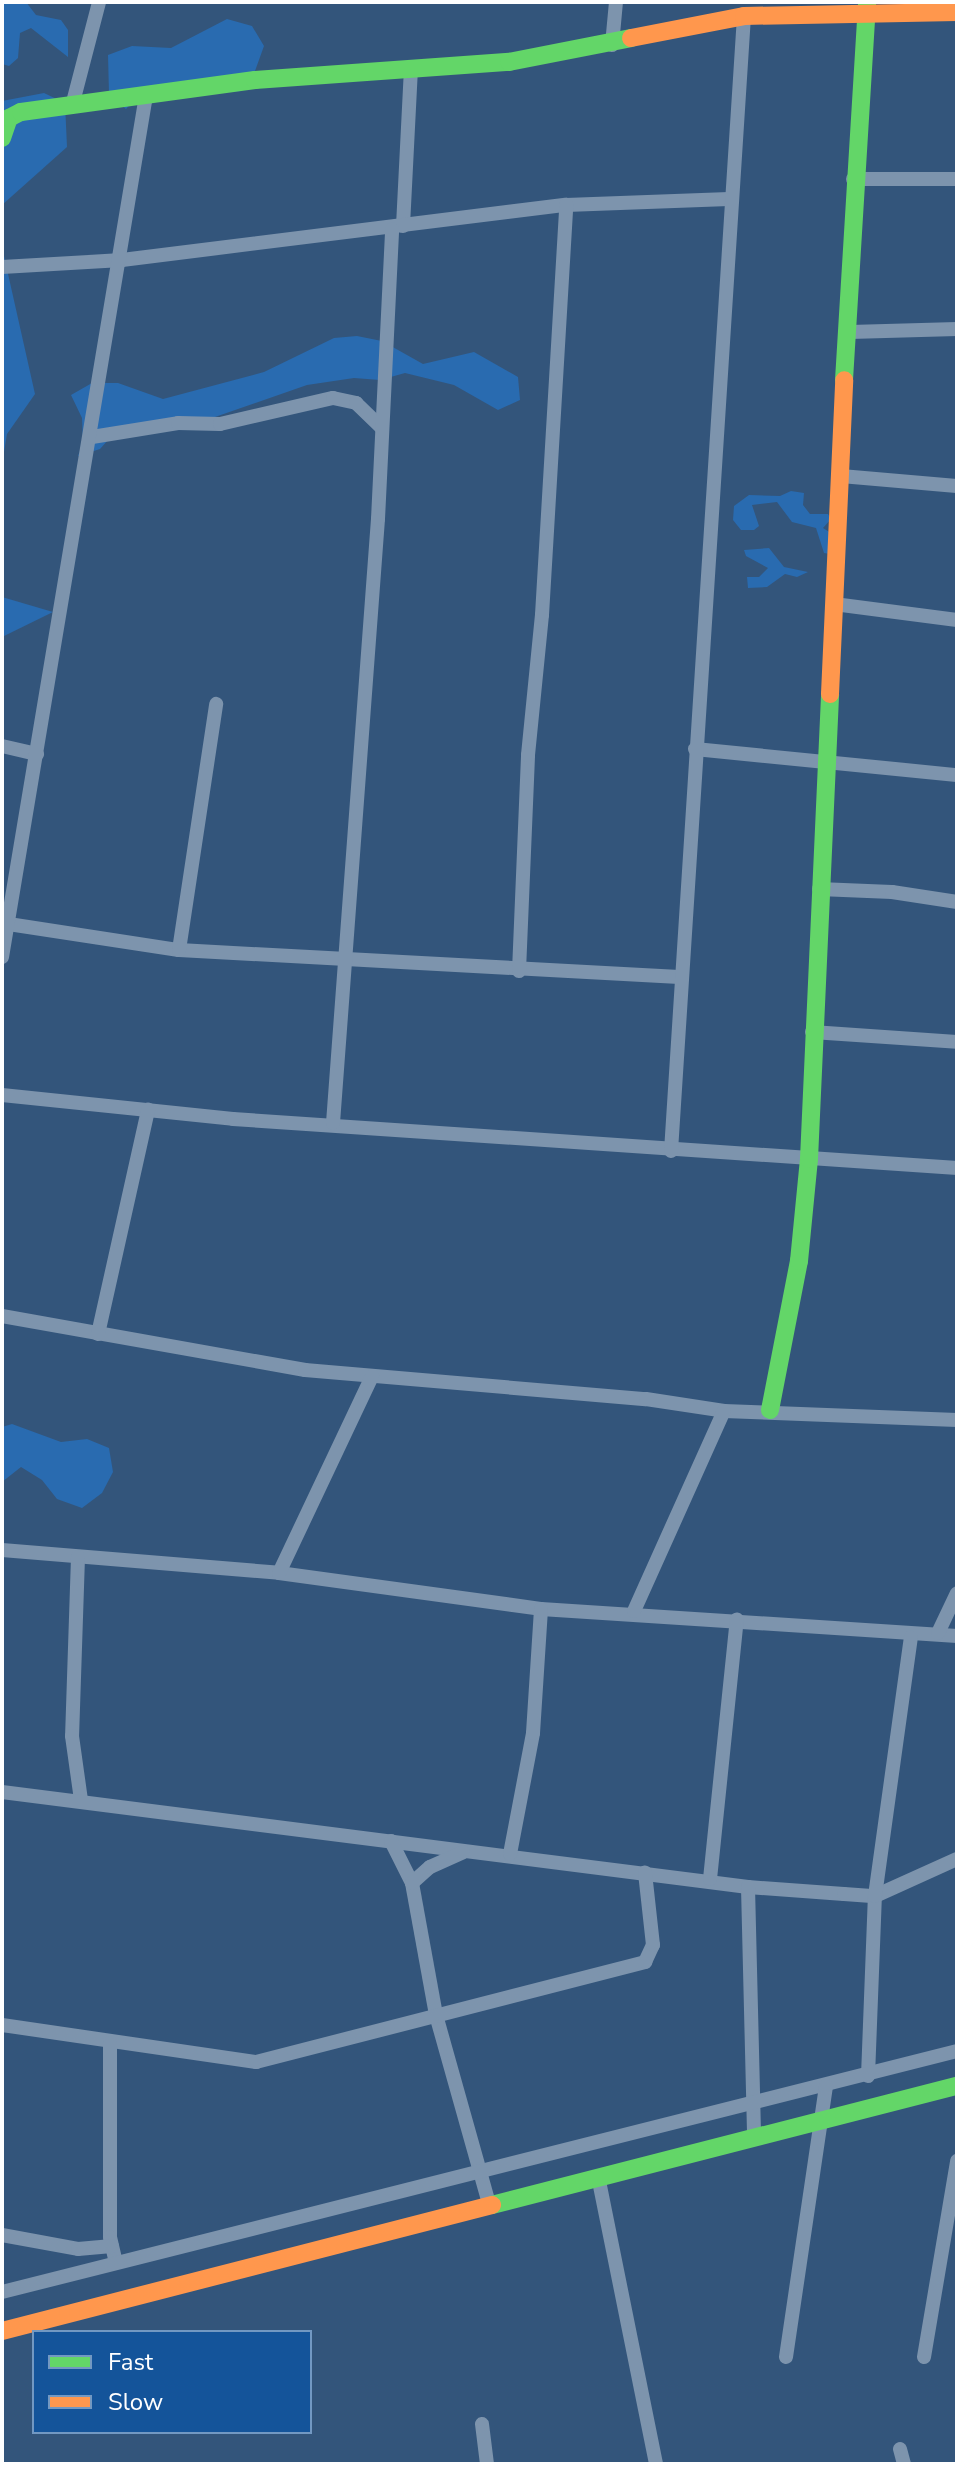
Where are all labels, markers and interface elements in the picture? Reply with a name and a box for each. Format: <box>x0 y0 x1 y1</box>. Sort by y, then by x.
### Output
legend <box>32 2330 312 2434</box>
text: Fast <box>108 2346 153 2378</box>
text: Slow <box>108 2386 163 2418</box>

